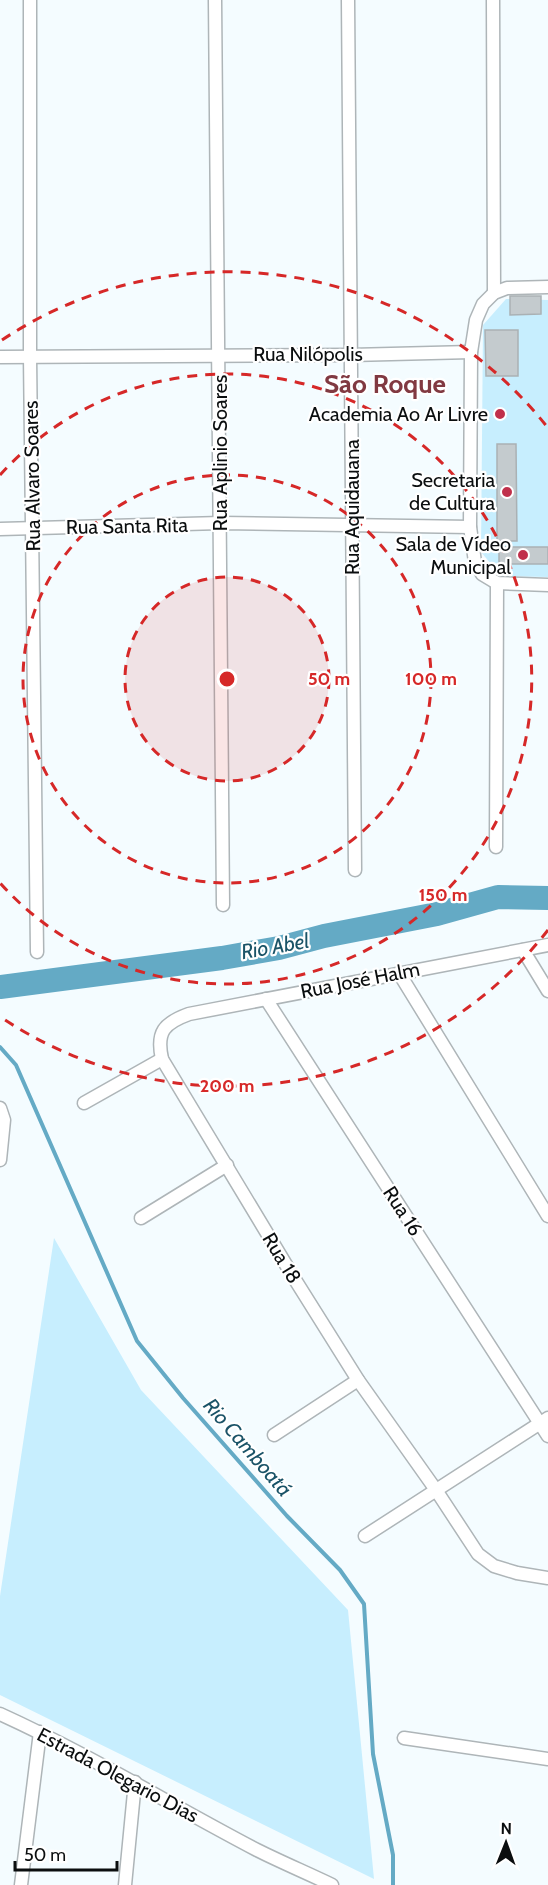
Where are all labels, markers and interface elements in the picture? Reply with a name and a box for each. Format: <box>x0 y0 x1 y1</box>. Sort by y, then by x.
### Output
street label: Rua Nilópolis <box>253 342 363 366</box>
district label: São Roque <box>324 368 446 400</box>
street label: Rua Aplinio Soares <box>208 375 232 531</box>
street label: Rua Alvaro Soares <box>19 400 45 552</box>
place label: Academia Ao Ar Livre <box>309 402 488 426</box>
marker: Academia Ao Ar Livre <box>493 407 507 421</box>
street label: Rua Aquidauana <box>340 439 364 575</box>
place label: Secretaria de Cultura <box>409 468 495 515</box>
marker: Secretaria de Cultura <box>500 485 514 499</box>
street label: Rua Santa Rita <box>66 513 189 539</box>
place label: Sala de Vídeo Municipal <box>395 532 511 579</box>
marker: Sala de Vídeo Municipal <box>516 548 530 562</box>
text: 50 m <box>308 668 350 690</box>
text: 100 m <box>405 668 457 690</box>
centre of rings <box>217 669 237 689</box>
text: 150 m <box>419 884 467 906</box>
water label: Rio Abel <box>239 928 311 964</box>
street label: Rua José Halm <box>298 957 422 1003</box>
text: 200 m <box>200 1075 254 1097</box>
street label: Rua 16 <box>378 1182 428 1240</box>
street label: Rua 18 <box>258 1228 306 1288</box>
water label: Rio Camboatá <box>199 1393 297 1501</box>
street label: Estrada Olegario Dias <box>33 1722 203 1828</box>
north arrow <box>476 1813 536 1873</box>
text: N <box>500 1819 512 1838</box>
scale bar <box>15 1834 117 1872</box>
text: 50 m <box>24 1844 66 1866</box>

